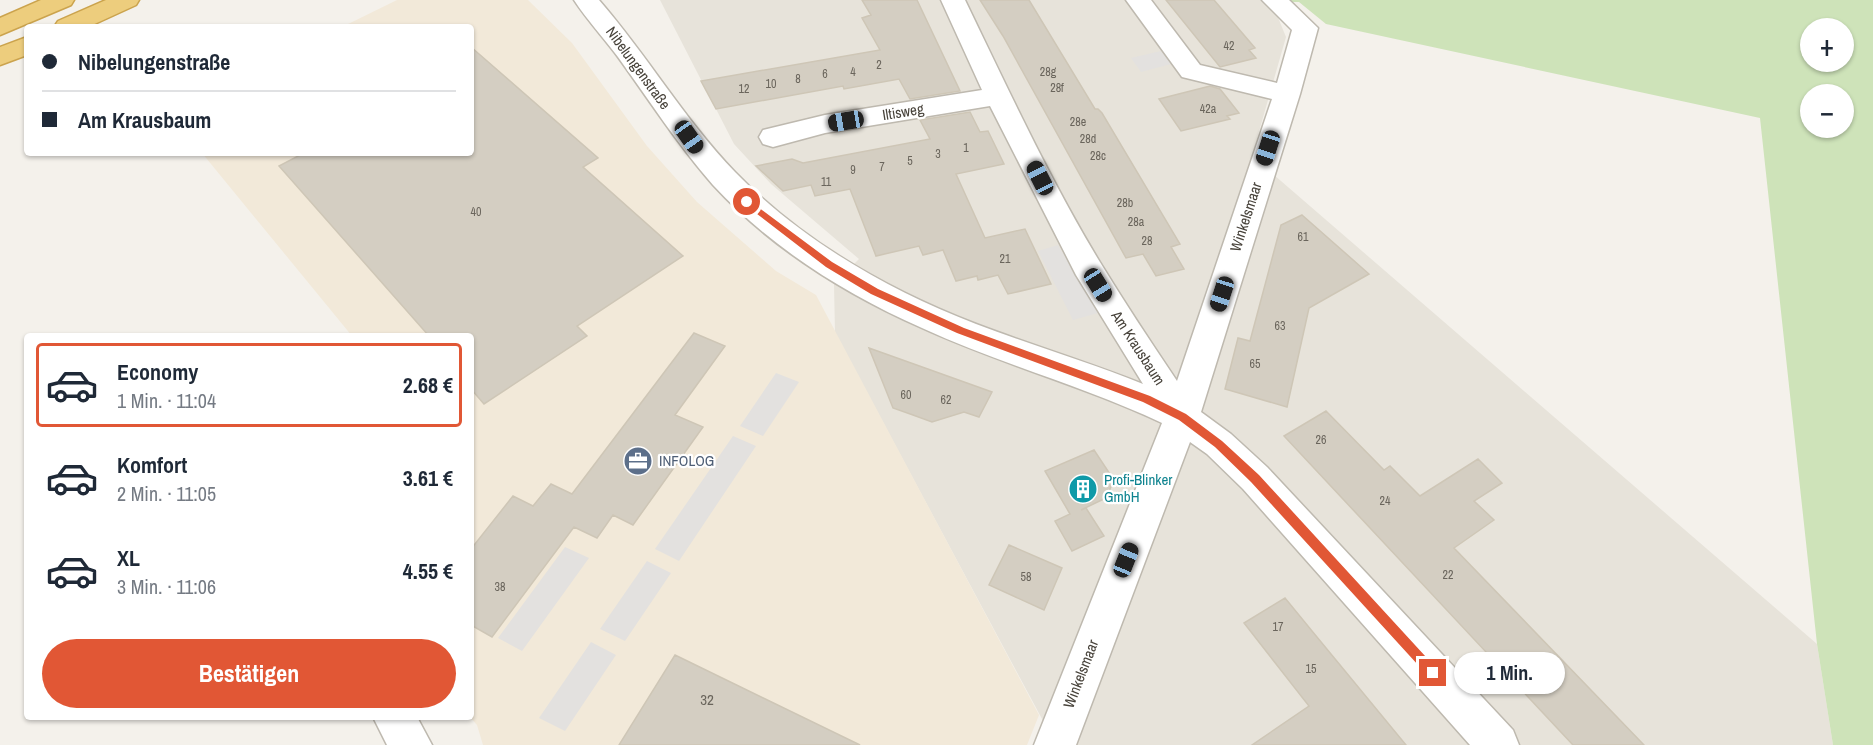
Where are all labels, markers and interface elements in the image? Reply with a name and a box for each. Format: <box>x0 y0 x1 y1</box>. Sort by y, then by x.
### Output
map controls <box>1800 18 1854 138</box>
button: + <box>1800 18 1854 72</box>
street label: Nibelungenstraße <box>601 22 676 114</box>
house number: 42 <box>1224 38 1234 54</box>
text: Nibelungenstraße <box>78 47 230 77</box>
house number: 2 <box>876 57 882 73</box>
house number: 4 <box>850 64 856 80</box>
house number: 28g <box>1040 64 1057 80</box>
house number: 6 <box>822 66 828 82</box>
house number: 8 <box>795 71 801 87</box>
house number: 10 <box>766 76 776 92</box>
house number: 28f <box>1050 80 1064 96</box>
house number: 12 <box>739 81 749 97</box>
button: − <box>1800 84 1854 138</box>
street label: Iltisweg <box>881 98 925 125</box>
house number: 42a <box>1200 101 1217 117</box>
text: Am Krausbaum <box>78 105 211 135</box>
car <box>827 109 865 133</box>
house number: 28e <box>1070 114 1086 130</box>
car <box>671 117 707 157</box>
car <box>1254 128 1282 168</box>
house number: 28d <box>1080 131 1096 147</box>
house number: 1 <box>963 140 969 156</box>
house number: 3 <box>935 146 941 162</box>
house number: 28c <box>1090 148 1106 164</box>
house number: 5 <box>907 153 913 169</box>
car <box>1024 158 1056 198</box>
house number: 7 <box>879 159 885 175</box>
house number: 9 <box>850 162 856 178</box>
house number: 11 <box>821 174 832 190</box>
street label: Winkelsmaar <box>1224 179 1267 254</box>
route start <box>733 188 760 215</box>
house number: 28b <box>1117 195 1133 211</box>
house number: 40 <box>471 204 481 220</box>
house number: 28a <box>1128 214 1145 230</box>
house number: 61 <box>1298 229 1309 245</box>
house number: 28 <box>1142 233 1152 249</box>
house number: 21 <box>1000 251 1011 267</box>
car <box>1081 265 1115 305</box>
car <box>1208 274 1236 314</box>
street label: Am Krausbaum <box>1106 306 1170 389</box>
house number: 63 <box>1275 318 1285 334</box>
house number: 65 <box>1250 356 1261 372</box>
text: Economy <box>117 357 198 387</box>
icon: car <box>45 358 99 412</box>
text: 2.68 € <box>403 370 453 400</box>
text: 1 Min. · 11:04 <box>117 387 216 414</box>
house number: 60 <box>901 387 911 403</box>
house number: 62 <box>941 392 951 408</box>
house number: 26 <box>1316 432 1326 448</box>
office icon: INFOLOG <box>622 445 654 477</box>
text: Komfort <box>117 450 187 480</box>
place label: INFOLOG <box>659 450 714 471</box>
icon: car <box>45 451 99 505</box>
text: 3.61 € <box>403 463 453 493</box>
place label: Profi-Blinker GmbH <box>1104 469 1172 507</box>
building icon: Profi-Blinker GmbH <box>1067 473 1099 505</box>
text: 2 Min. · 11:05 <box>117 480 216 507</box>
house number: 24 <box>1380 493 1391 509</box>
car <box>1111 540 1141 580</box>
text: XL <box>117 543 140 573</box>
icon: car <box>45 544 99 598</box>
text: 4.55 € <box>403 556 453 586</box>
house number: 22 <box>1443 567 1453 583</box>
house number: 58 <box>1021 569 1031 585</box>
text: 3 Min. · 11:06 <box>117 573 216 600</box>
house number: 38 <box>495 579 505 595</box>
house number: 17 <box>1273 619 1284 635</box>
street label: Winkelsmaar <box>1058 637 1103 711</box>
button: Bestätigen <box>42 639 456 708</box>
callout: 1 Min. <box>1454 652 1565 694</box>
route end <box>1419 659 1446 686</box>
text: 1 Min. <box>1486 659 1533 686</box>
house number: 15 <box>1306 661 1317 677</box>
house number: 32 <box>700 689 714 710</box>

